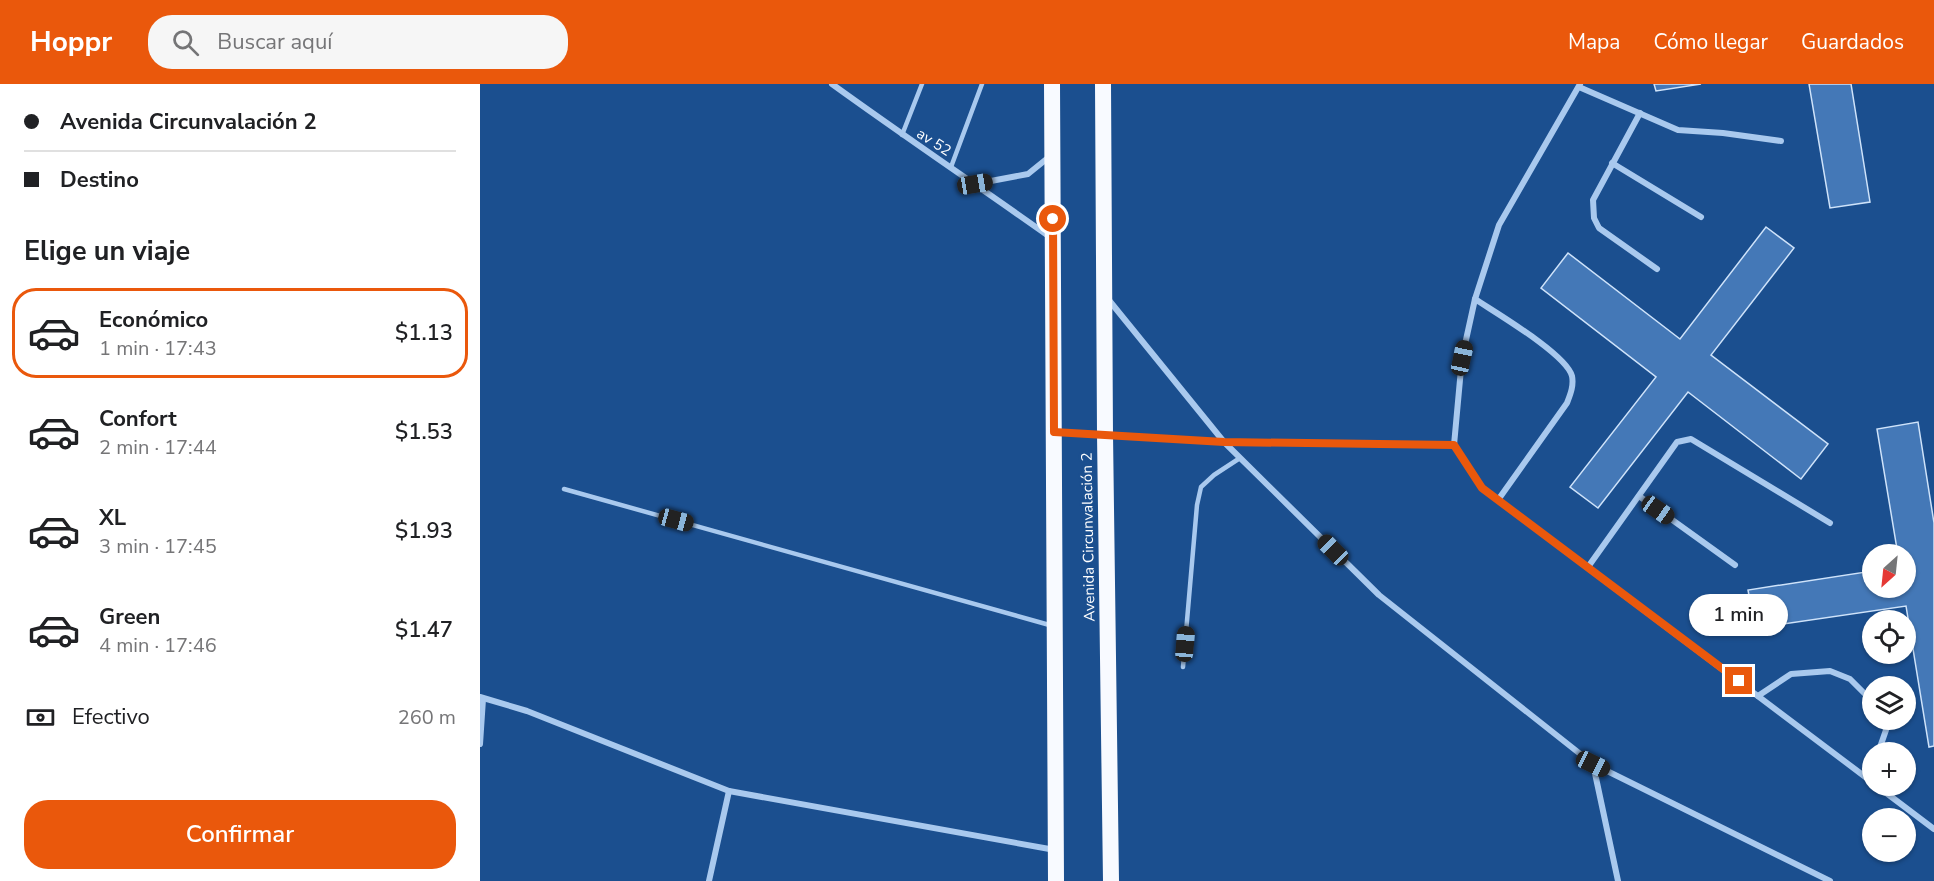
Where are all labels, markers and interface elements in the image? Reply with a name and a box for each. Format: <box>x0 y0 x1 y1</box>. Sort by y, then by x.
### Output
search box <box>148 15 568 69</box>
text: Hoppr <box>30 23 112 61</box>
icon: search <box>169 26 202 59</box>
text: Buscar aquí <box>217 27 332 57</box>
text: Mapa <box>1568 28 1620 56</box>
text: Cómo llegar <box>1653 28 1768 56</box>
text: Guardados <box>1801 28 1904 56</box>
text: Avenida Circunvalación 2 <box>60 107 317 137</box>
street label: av 52 <box>913 123 955 161</box>
text: Destino <box>60 165 139 195</box>
car <box>956 172 994 196</box>
route start <box>1039 205 1066 232</box>
text: Elige un viaje <box>24 233 190 270</box>
text: Económico <box>99 305 208 335</box>
icon: car <box>27 306 81 360</box>
text: $1.13 <box>395 318 453 348</box>
text: 1 min · 17:43 <box>99 335 217 362</box>
car <box>1449 339 1475 377</box>
text: Confort <box>99 404 177 434</box>
icon: car <box>27 405 81 459</box>
text: $1.53 <box>395 417 453 447</box>
text: 2 min · 17:44 <box>99 434 217 461</box>
street label: Avenida Circunvalación 2 <box>1077 452 1099 622</box>
car <box>1638 492 1678 528</box>
text: XL <box>99 503 126 533</box>
icon: car <box>27 504 81 558</box>
car <box>656 507 696 533</box>
text: $1.93 <box>395 516 453 546</box>
car <box>1314 531 1352 569</box>
text: 3 min · 17:45 <box>99 533 217 560</box>
north arrow <box>1862 544 1916 598</box>
map controls <box>1862 544 1916 862</box>
callout: 1 min <box>1690 594 1788 636</box>
text: 1 min <box>1713 601 1764 628</box>
text: Green <box>99 602 160 632</box>
icon: car <box>27 603 81 657</box>
button: locate <box>1862 610 1916 664</box>
text: $1.47 <box>395 615 453 645</box>
car <box>1174 625 1196 663</box>
text: 4 min · 17:46 <box>99 632 217 659</box>
route end <box>1725 667 1752 694</box>
button: layers <box>1862 676 1916 730</box>
icon: cash <box>24 701 57 734</box>
text: Efectivo <box>72 702 150 732</box>
text: 260 m <box>398 704 456 731</box>
button: + <box>1862 742 1916 796</box>
car <box>1573 748 1613 780</box>
button: Confirmar <box>24 800 456 869</box>
button: − <box>1862 808 1916 862</box>

